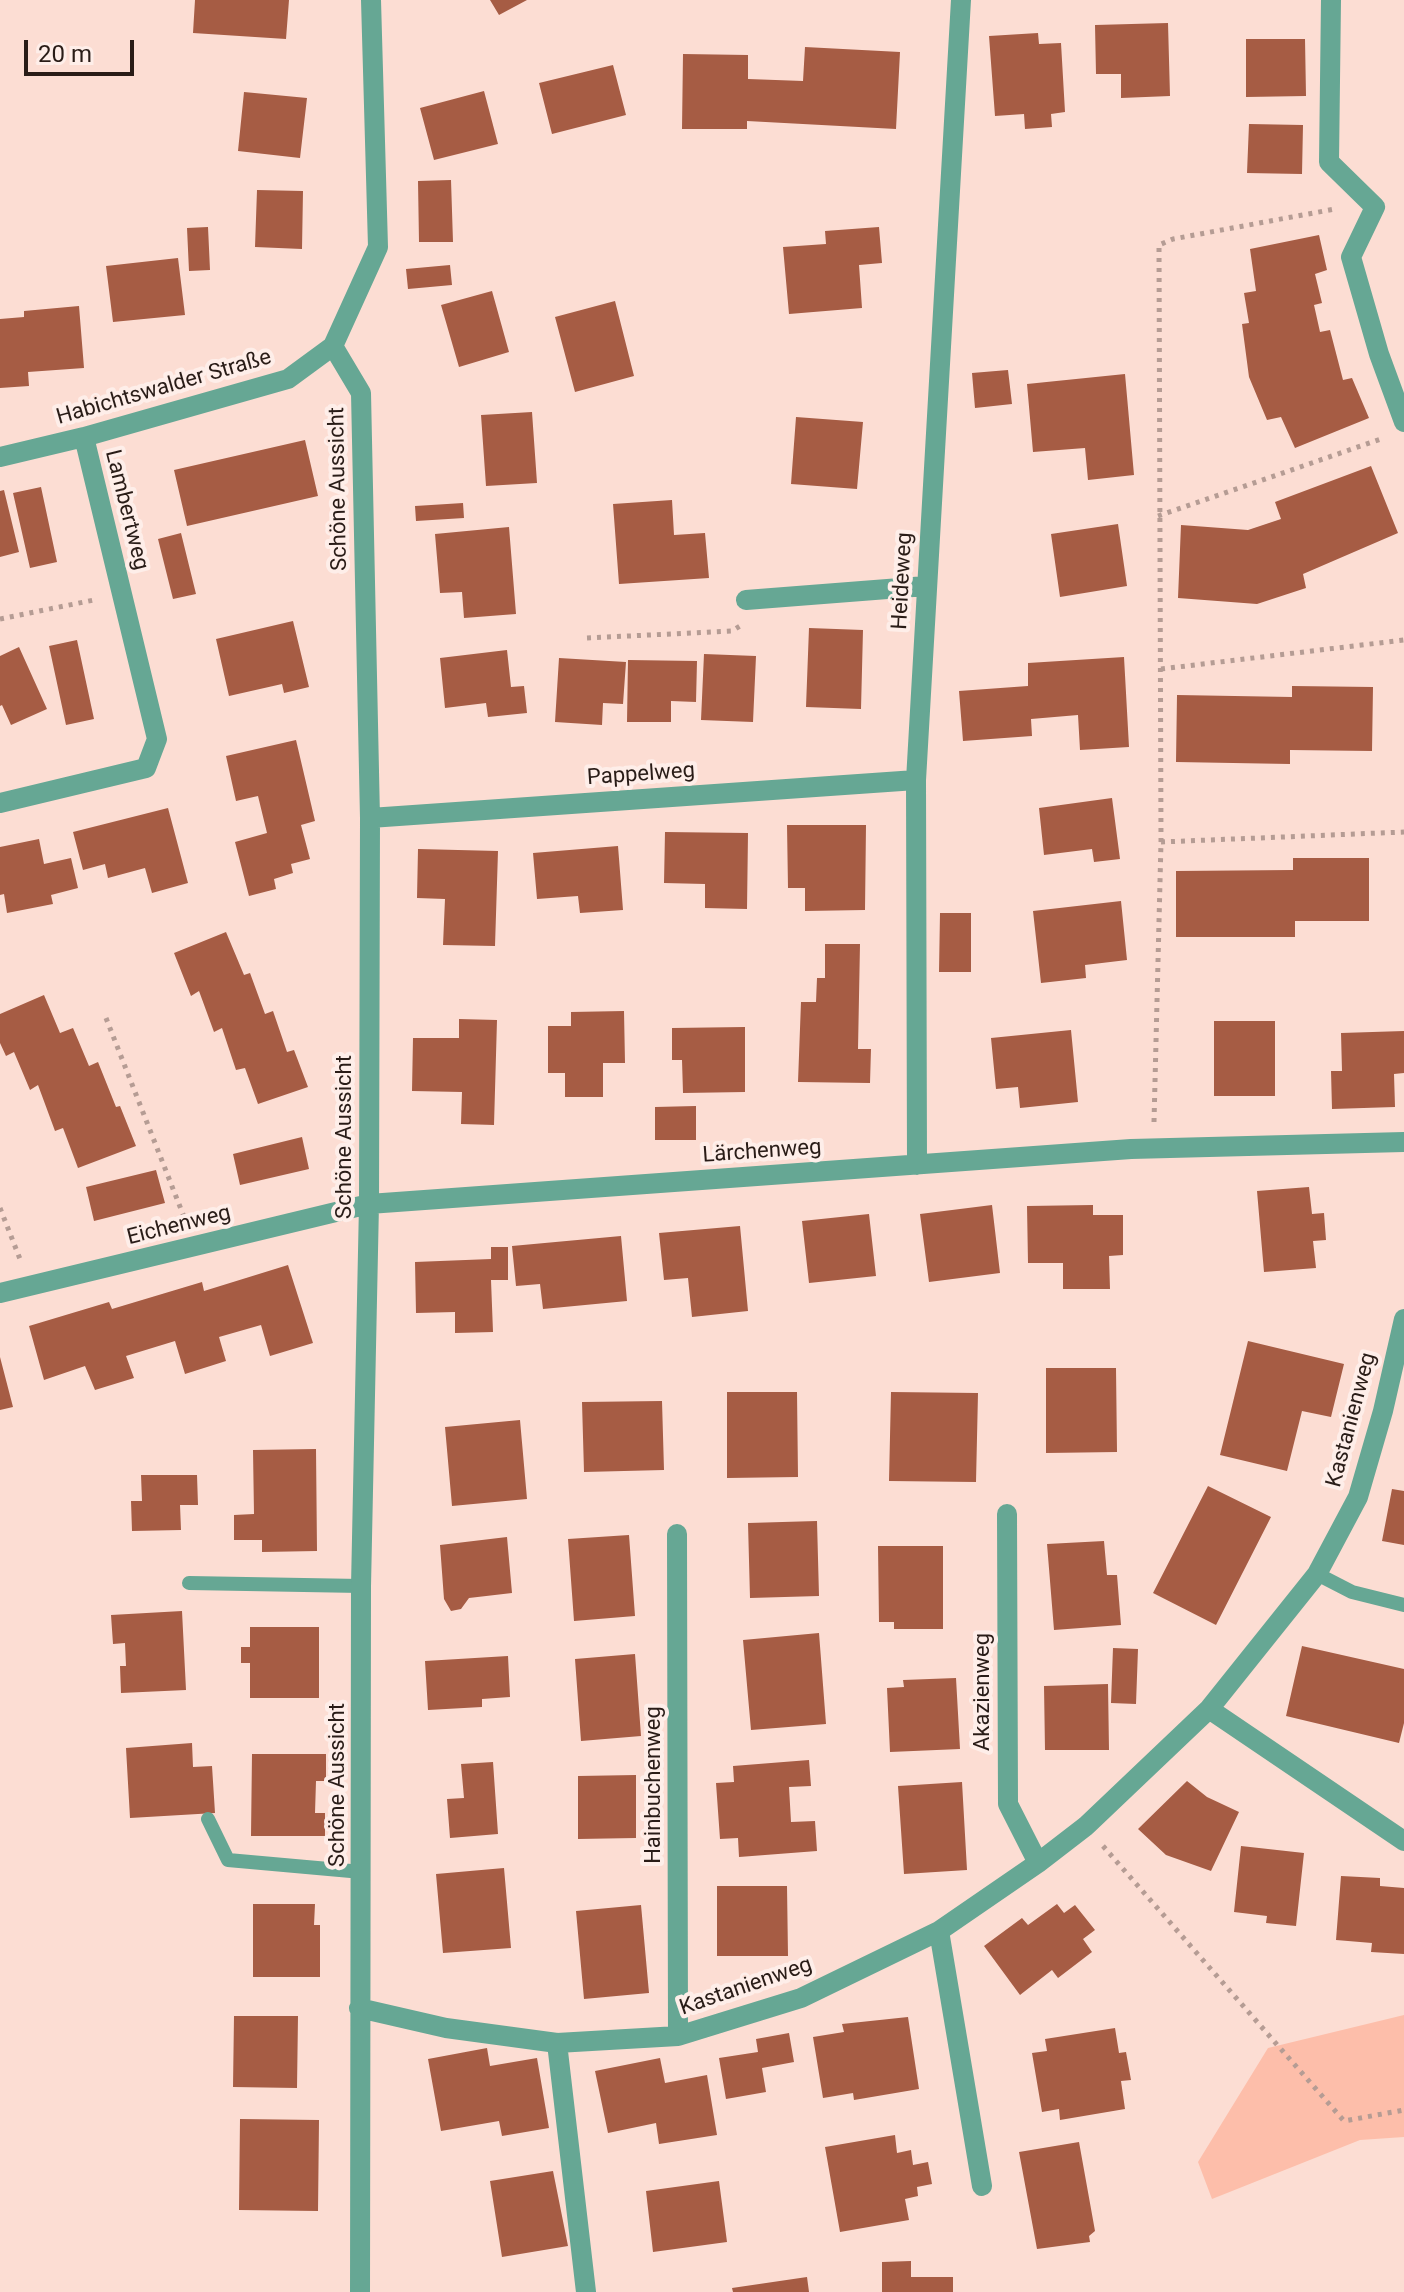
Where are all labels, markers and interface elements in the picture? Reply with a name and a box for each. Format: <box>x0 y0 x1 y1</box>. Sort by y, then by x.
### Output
scale bar <box>28 24 138 74</box>
text: 20 m <box>38 40 92 68</box>
street label: Habichtswalder Straße <box>53 345 275 431</box>
street label: Schöne Aussicht <box>324 407 354 571</box>
street label: Lambertweg <box>98 447 154 573</box>
street label: Heideweg <box>887 532 919 630</box>
street label: Pappelweg <box>586 758 696 792</box>
street label: Schöne Aussicht <box>332 1055 358 1219</box>
street label: Lärchenweg <box>702 1135 822 1169</box>
street label: Eichenweg <box>124 1200 234 1252</box>
street label: Kastanienweg <box>1321 1350 1383 1490</box>
street label: Akazienweg <box>970 1633 996 1751</box>
street label: Schöne Aussicht <box>325 1703 351 1867</box>
street label: Hainbuchenweg <box>641 1706 667 1864</box>
street label: Kastanienweg <box>676 1952 816 2022</box>

